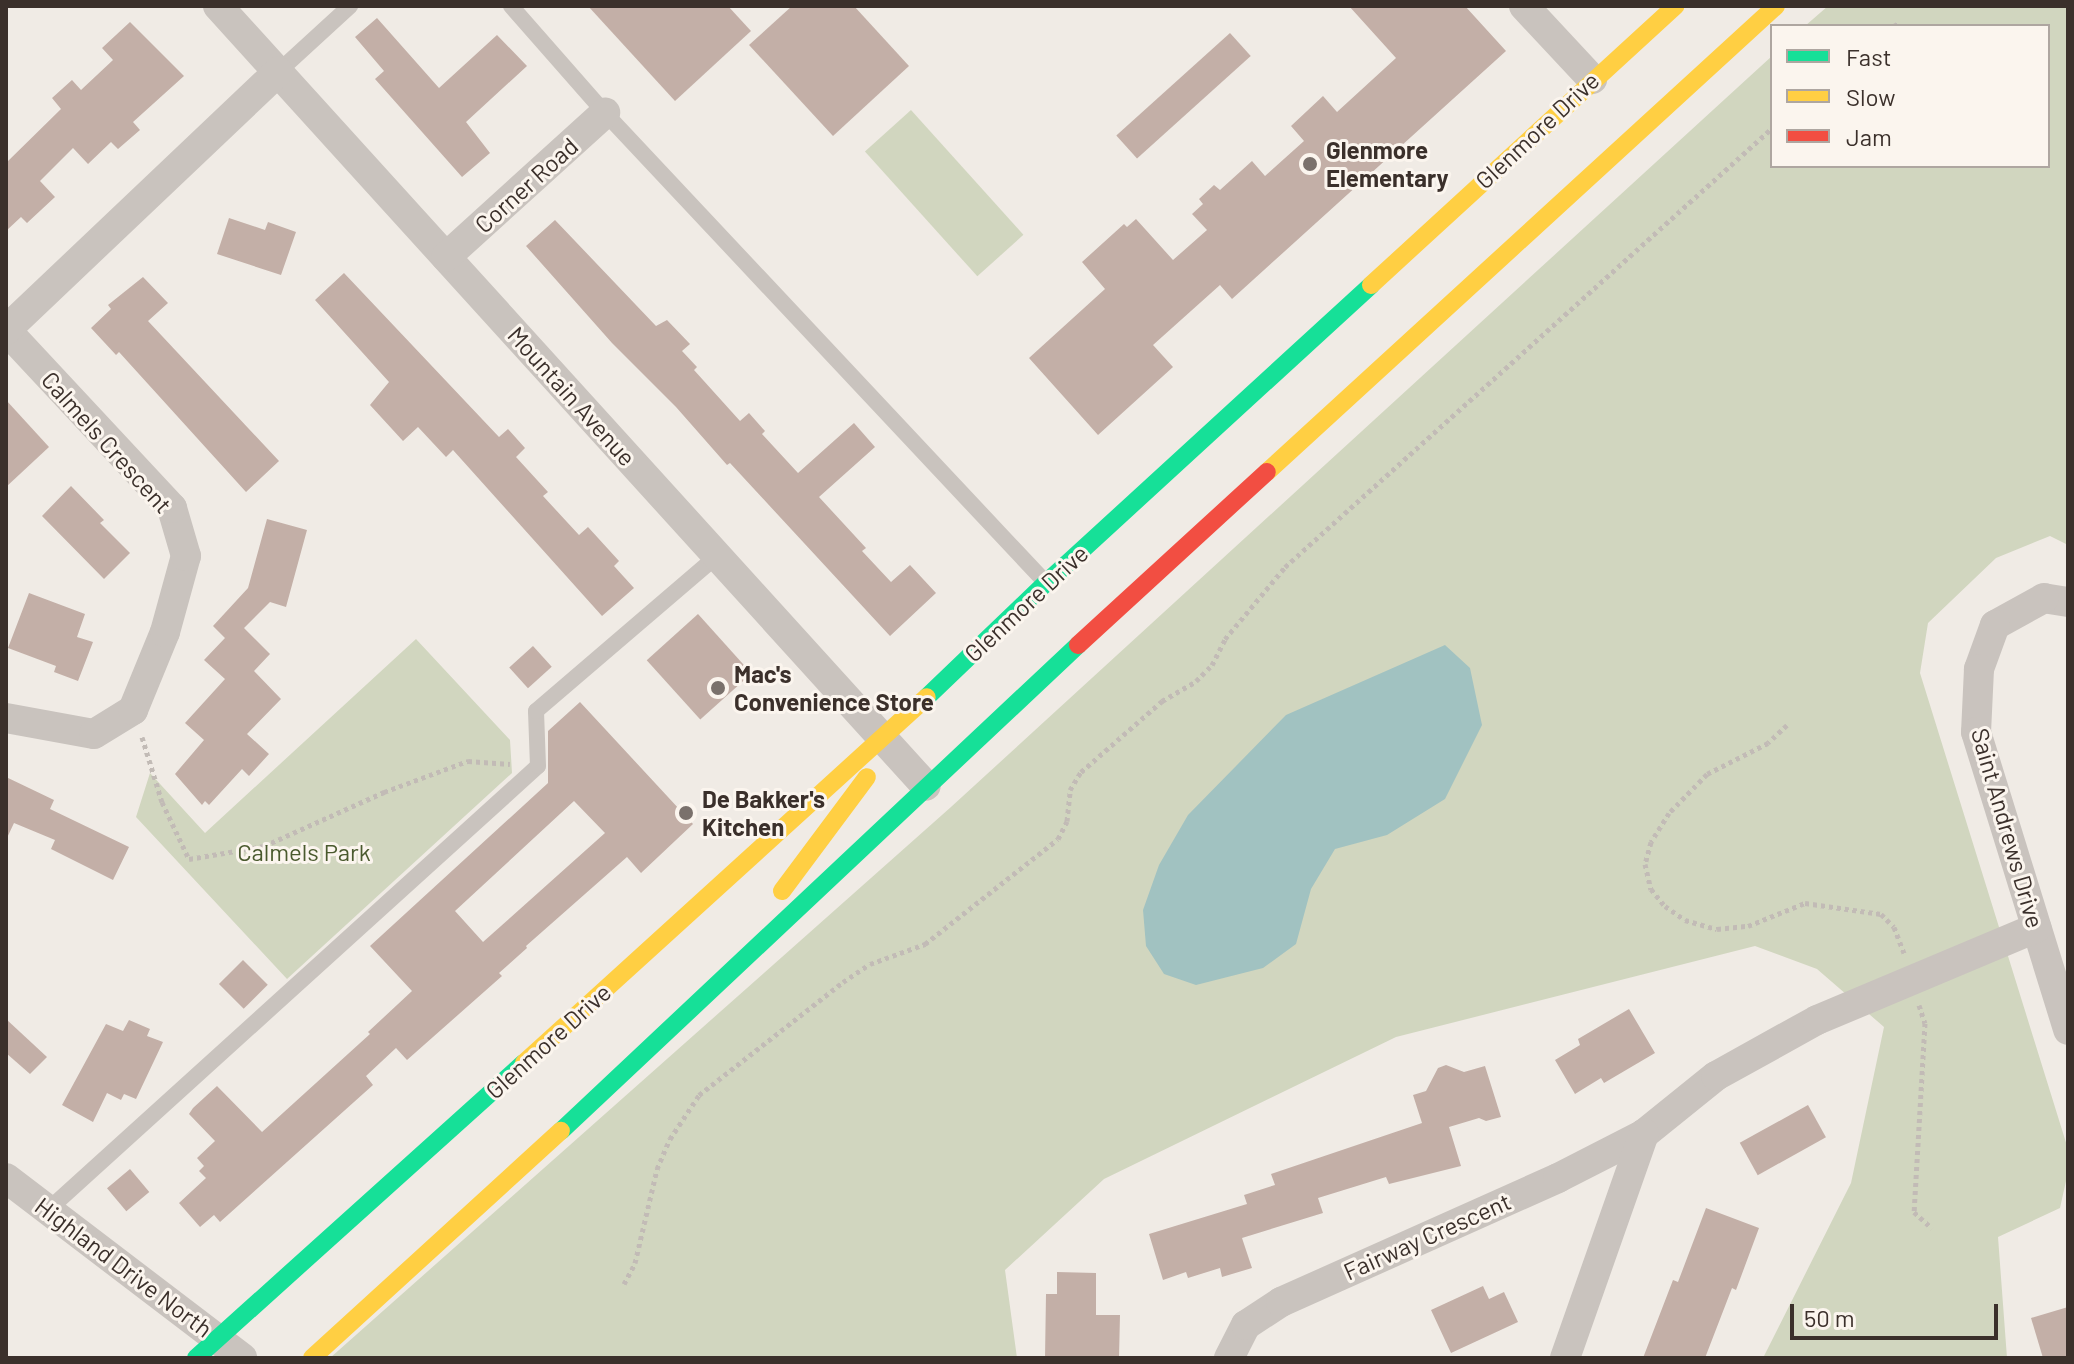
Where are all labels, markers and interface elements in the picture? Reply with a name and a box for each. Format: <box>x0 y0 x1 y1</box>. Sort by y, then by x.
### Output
legend <box>1770 24 2050 168</box>
text: Fast <box>1846 42 1891 71</box>
street label: Glenmore Drive <box>1469 65 1605 195</box>
text: Slow <box>1846 82 1895 111</box>
text: Jam <box>1846 122 1892 151</box>
street label: Corner Road <box>469 131 583 239</box>
place label: Glenmore Elementary <box>1326 136 1449 192</box>
marker: Glenmore Elementary <box>1301 155 1319 173</box>
street label: Mountain Avenue <box>502 321 642 471</box>
street label: Calmels Crescent <box>36 365 178 519</box>
street label: Glenmore Drive <box>958 538 1094 668</box>
place label: Mac's Convenience Store <box>734 660 934 716</box>
marker: Mac's Convenience Store <box>709 679 727 697</box>
street label: Saint Andrews Drive <box>1966 725 2050 931</box>
place label: De Bakker's Kitchen <box>702 785 825 841</box>
marker: De Bakker's Kitchen <box>677 804 695 822</box>
park label: Calmels Park <box>237 838 371 866</box>
street label: Glenmore Drive <box>480 977 616 1105</box>
street label: Fairway Crescent <box>1339 1186 1515 1286</box>
street label: Highland Drive North <box>30 1191 218 1343</box>
scale bar <box>1794 1288 2002 1338</box>
text: 50 m <box>1804 1303 1855 1332</box>

